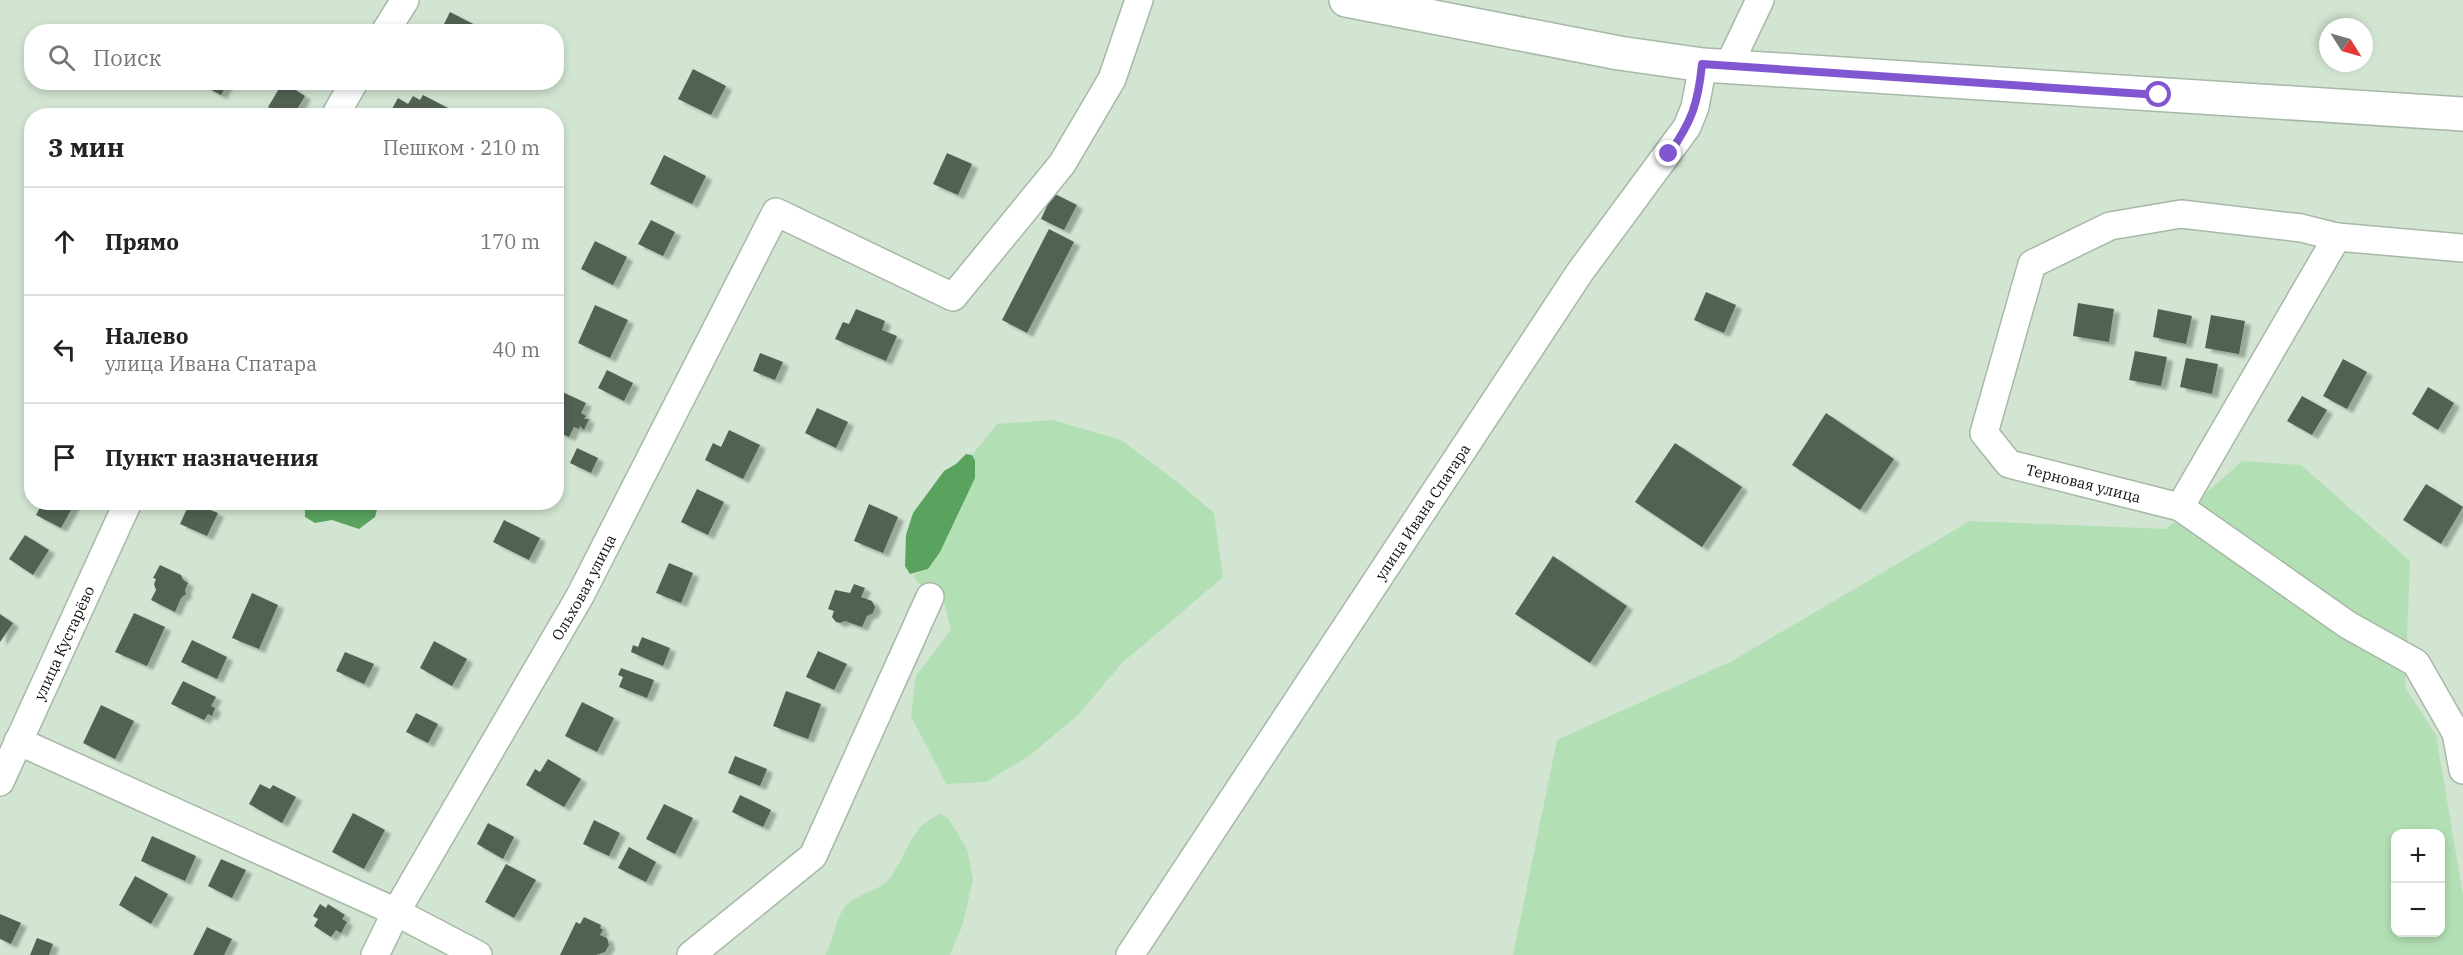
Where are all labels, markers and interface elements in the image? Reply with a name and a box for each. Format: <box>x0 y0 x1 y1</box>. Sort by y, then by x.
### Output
north arrow <box>2319 18 2373 72</box>
search box <box>24 24 564 90</box>
icon: search <box>45 41 78 74</box>
text: Поиск <box>93 43 161 72</box>
route start <box>2145 81 2171 107</box>
text: 3 мин <box>48 130 124 164</box>
text: Пешком · 210 m <box>383 134 540 161</box>
route end <box>1655 140 1681 166</box>
icon: ahead <box>48 225 81 258</box>
text: Прямо <box>105 227 179 256</box>
text: 170 m <box>480 228 540 255</box>
text: Налево <box>105 321 189 350</box>
icon: left <box>48 333 81 366</box>
text: 40 m <box>492 336 540 363</box>
text: улица Ивана Спатара <box>105 350 317 377</box>
street label: улица Ивана Спатара <box>1370 440 1474 583</box>
icon: arrive <box>48 441 81 474</box>
text: Пункт назначения <box>105 443 319 472</box>
street label: Терновая улица <box>2024 459 2143 506</box>
street label: Ольховая улица <box>547 531 619 643</box>
street label: улица Кустарёво <box>29 583 98 703</box>
map controls <box>2391 829 2445 937</box>
button: + <box>2391 829 2445 883</box>
button: − <box>2391 883 2445 937</box>

